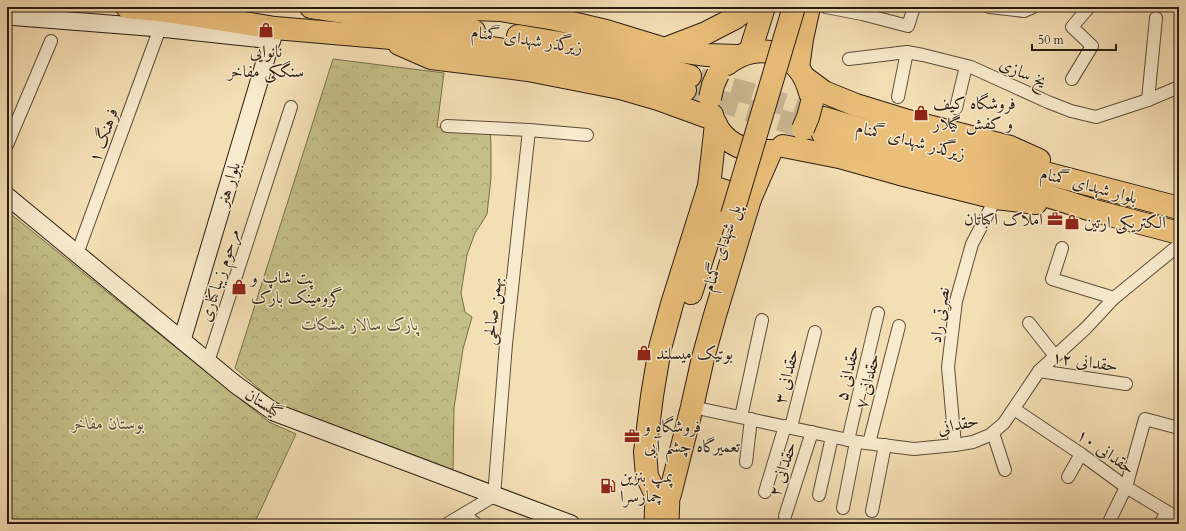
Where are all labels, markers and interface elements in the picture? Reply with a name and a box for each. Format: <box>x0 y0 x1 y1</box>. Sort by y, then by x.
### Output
street label: زیرگذر شهدای گمنام <box>469 19 584 62</box>
shop icon: نانوایی سنگکی مفاخر <box>257 21 275 39</box>
scale bar <box>1032 26 1116 52</box>
text: 50 m <box>1038 32 1065 48</box>
place label: نانوایی سنگکی مفاخر <box>226 40 304 83</box>
street label: یخ سازی <box>995 52 1052 96</box>
place label: فروشگاه کیف و کفش گیلار <box>931 92 1016 135</box>
shop icon: فروشگاه کیف و کفش گیلار <box>912 104 930 122</box>
street label: فرهنگ ۱ <box>83 105 124 166</box>
street label: زیرگذر شهدای گمنام <box>853 115 968 168</box>
street label: بلوار هنر <box>210 159 246 211</box>
street label: بلوار شهدای گمنام <box>1037 161 1140 212</box>
street label: پل شهدای گمنام <box>697 201 749 296</box>
place label: املاک اکباتان <box>964 208 1043 231</box>
office icon: املاک اکباتان <box>1046 210 1064 228</box>
place label: الکتریکی ارتین <box>1084 211 1166 234</box>
shop icon: الکتریکی ارتین <box>1063 213 1081 231</box>
street label: مرحوم زیباکناری <box>194 226 248 326</box>
place label: پت شاپ و گرومینک بارک <box>249 266 343 309</box>
street label: بهمن صالحی <box>477 276 508 346</box>
shop icon: پت شاپ و گرومینک بارک <box>230 278 248 296</box>
street label: نصرتی راد <box>924 285 955 345</box>
park label: پارک سالار مشکات <box>302 313 420 337</box>
place label: بوتیک میسلند <box>656 342 733 365</box>
street label: حقدانی ۵ <box>830 343 865 403</box>
shop icon: بوتیک میسلند <box>635 344 653 362</box>
street label: حقدانی ۳ <box>769 346 804 406</box>
street label: حقدانی ۱۲ <box>1051 346 1119 377</box>
street label: حقدانی ۷ <box>850 351 885 411</box>
street label: گیلستان <box>240 383 287 424</box>
street label: حقدانی <box>935 409 981 440</box>
park label: بوستان مفاخر <box>69 412 145 435</box>
place label: فروشگاه و تعمیرگاه چشم آبی <box>642 415 741 463</box>
street label: حقدانی ۱۰ <box>1072 423 1139 480</box>
office icon: فروشگاه و تعمیرگاه چشم آبی <box>623 427 641 445</box>
street label: حقدانی ۲ <box>763 439 802 499</box>
place label: پمپ بنزین چمارسرا <box>620 465 674 508</box>
fuel station icon: پمپ بنزین چمارسرا <box>599 477 617 495</box>

